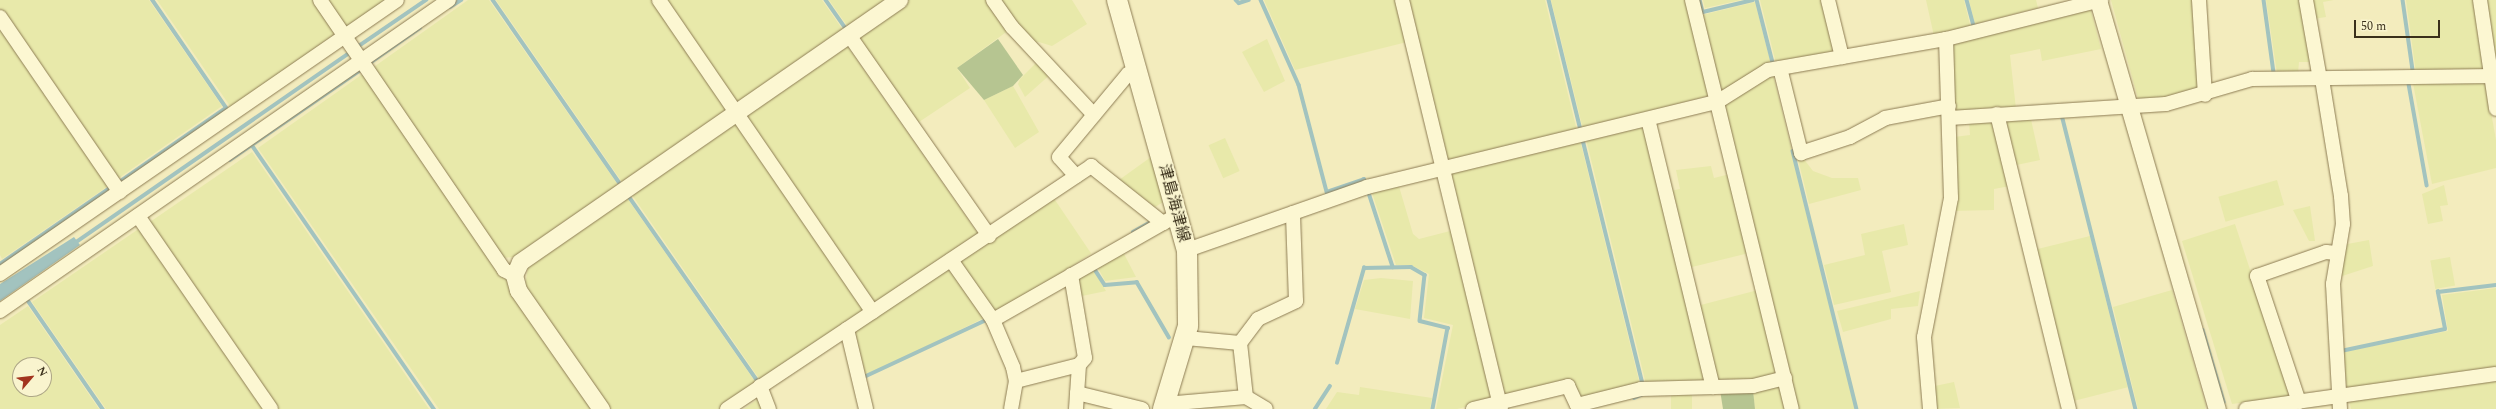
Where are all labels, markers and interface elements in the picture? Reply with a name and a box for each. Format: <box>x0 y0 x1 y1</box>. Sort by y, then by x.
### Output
scale bar <box>2356 12 2442 38</box>
text: 50 m <box>2361 17 2386 36</box>
street label: 津島海津線 <box>1154 162 1194 244</box>
north arrow <box>12 357 52 397</box>
text: N <box>33 364 52 380</box>

